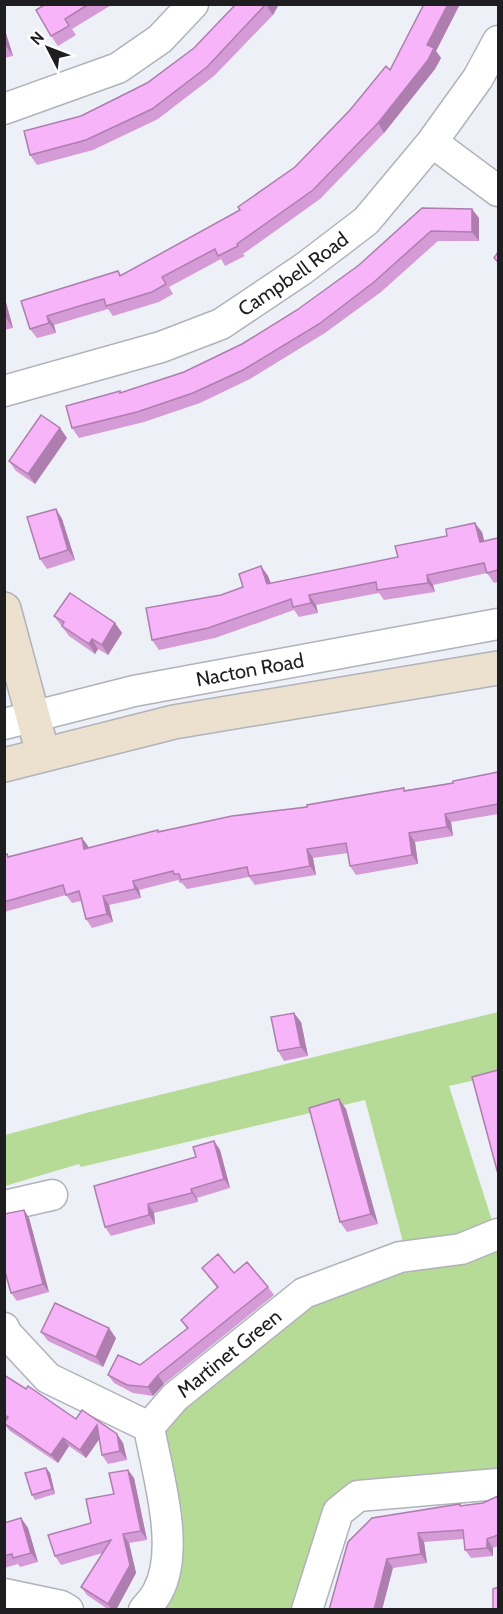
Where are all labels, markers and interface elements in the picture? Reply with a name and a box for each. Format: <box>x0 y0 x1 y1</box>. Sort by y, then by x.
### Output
north arrow <box>18 18 78 78</box>
text: N <box>26 28 48 49</box>
street label: Campbell Road <box>233 227 353 321</box>
street label: Nacton Road <box>194 648 306 691</box>
street label: Martinet Green <box>172 1304 286 1403</box>

